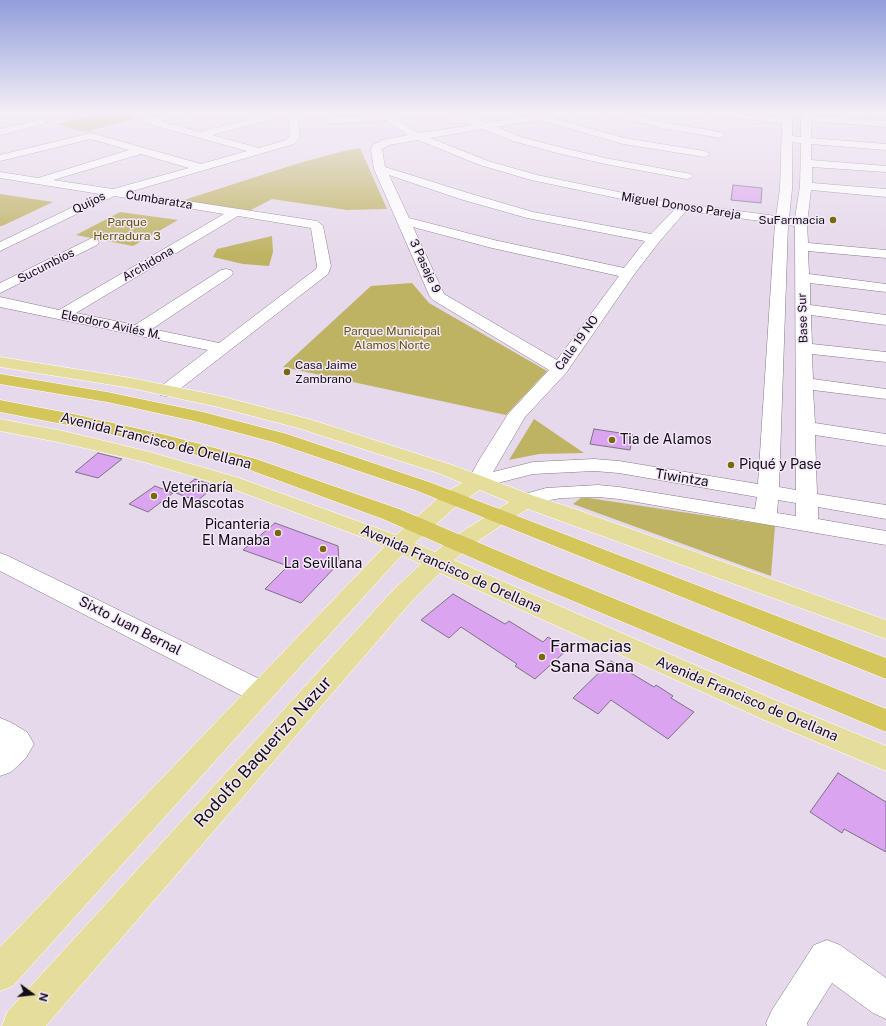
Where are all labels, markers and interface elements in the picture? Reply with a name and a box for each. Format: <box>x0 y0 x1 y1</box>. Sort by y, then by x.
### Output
street label: Cumbaratza <box>125 188 193 212</box>
street label: Quijos <box>70 189 108 217</box>
street label: Miguel Donoso Pareja <box>620 189 742 223</box>
place label: SuFarmacia <box>759 213 825 227</box>
park label: Parque Herradura 3 <box>93 215 161 243</box>
marker: SuFarmacia <box>828 215 838 225</box>
street label: 3 Pasaje 9 <box>406 237 444 295</box>
street label: Archidona <box>120 244 176 284</box>
street label: Sucumbíos <box>15 246 77 286</box>
street label: Base Sur <box>795 293 811 343</box>
street label: Eleodoro Avilés M. <box>60 307 162 343</box>
street label: Calle 19 NO <box>552 313 602 373</box>
park label: Parque Municipal Alamos Norte <box>344 324 440 352</box>
place label: Casa Jaime Zambrano <box>295 358 357 386</box>
marker: Casa Jaime Zambrano <box>282 367 292 377</box>
street label: Avenida Francisco de Orellana <box>59 409 253 473</box>
place label: Tia de Alamos <box>620 432 712 448</box>
marker: Tia de Alamos <box>607 435 617 445</box>
place label: Piqué y Pase <box>739 457 822 473</box>
marker: Piqué y Pase <box>726 460 736 470</box>
street label: Tiwintza <box>654 465 710 491</box>
place label: Veterinaría de Mascotas <box>162 480 244 512</box>
marker: Veterinaría de Mascotas <box>149 491 159 501</box>
place label: Picanteria El Manaba <box>202 517 270 550</box>
street label: Avenida Francisco de Orellana <box>358 521 544 617</box>
marker: Picanteria El Manaba <box>273 528 283 538</box>
marker: La Sevillana <box>318 544 328 554</box>
place label: La Sevillana <box>284 556 362 572</box>
street label: Sixto Juan Bernal <box>76 593 184 659</box>
place label: Farmacias Sana Sana <box>550 637 634 677</box>
marker: Farmacias Sana Sana <box>537 652 547 662</box>
street label: Avenida Francisco de Orellana <box>653 653 841 745</box>
street label: Rodolfo Baquerizo Nazur <box>190 672 336 832</box>
north arrow <box>12 974 52 1014</box>
text: N <box>37 991 51 1003</box>

